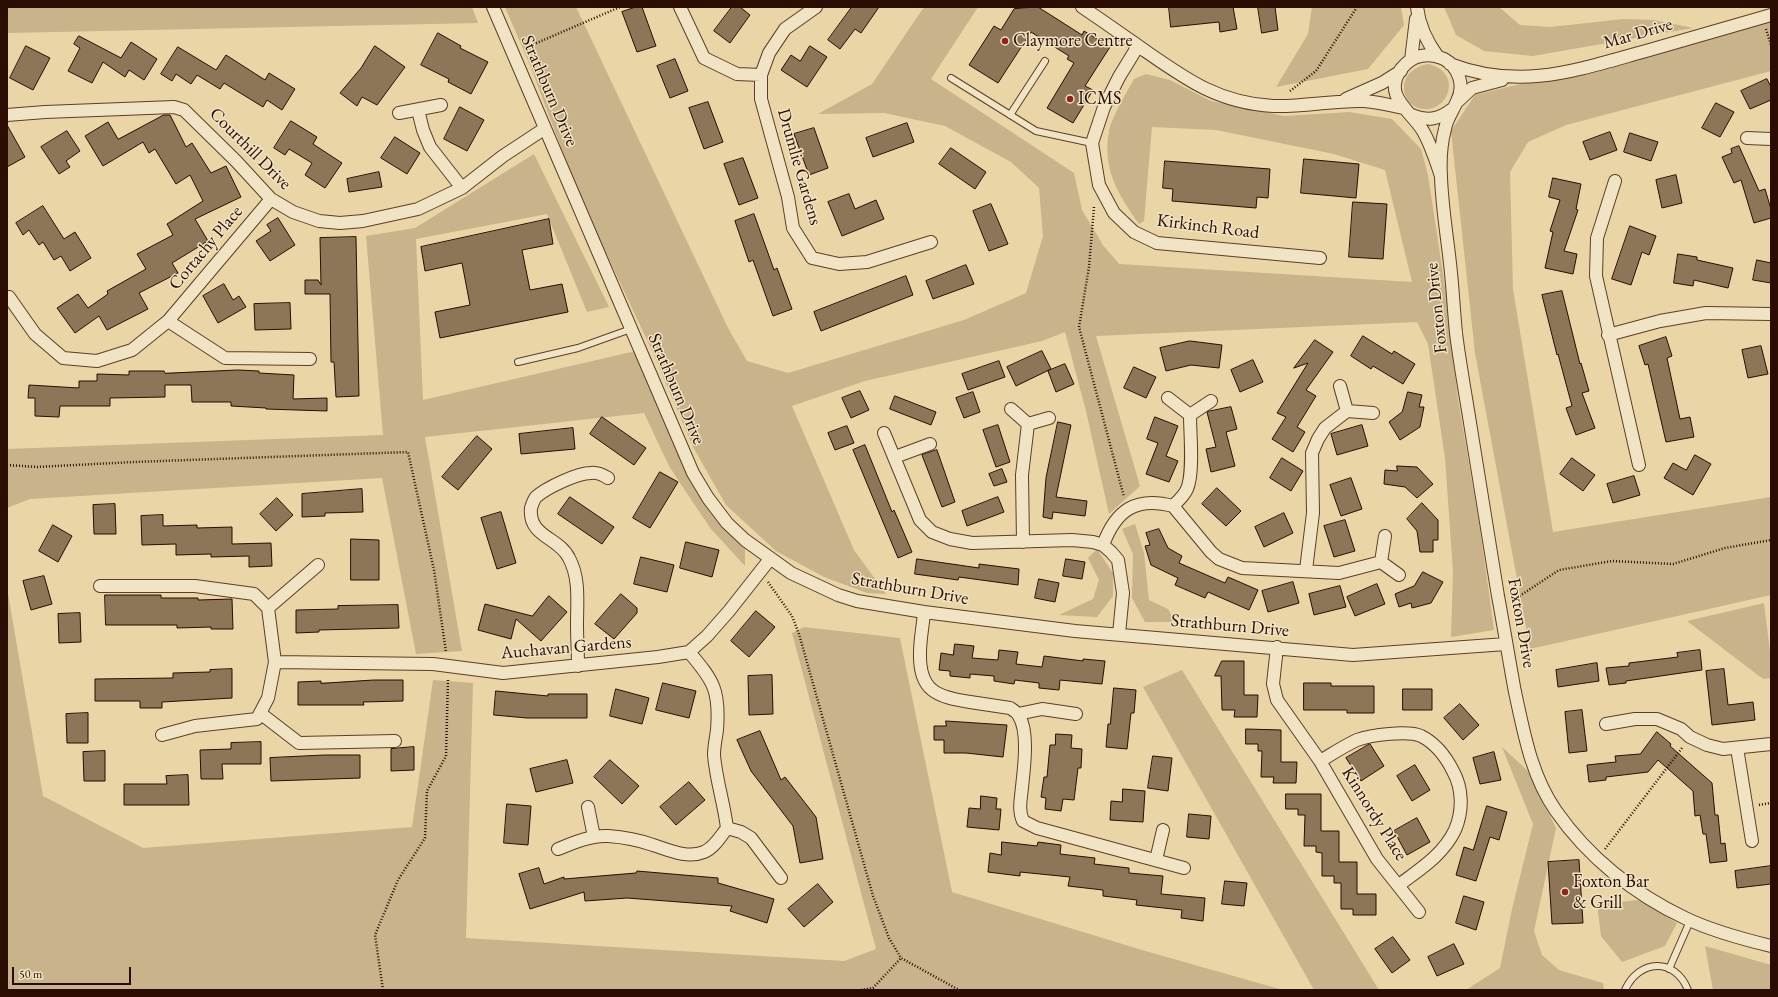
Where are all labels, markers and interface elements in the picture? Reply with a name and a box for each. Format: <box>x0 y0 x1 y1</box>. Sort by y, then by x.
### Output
street label: Mar Drive <box>1601 14 1675 54</box>
place label: Claymore Centre <box>1013 30 1133 52</box>
street label: Strathburn Drive <box>516 32 582 150</box>
marker: Claymore Centre <box>1000 36 1010 46</box>
place label: ICMS <box>1078 88 1121 110</box>
marker: ICMS <box>1065 94 1075 104</box>
street label: Courthill Drive <box>204 103 296 195</box>
street label: Drumlie Gardens <box>772 106 826 228</box>
street label: Cortachy Place <box>165 201 247 295</box>
street label: Kirkinch Road <box>1156 210 1260 244</box>
street label: Foxton Drive <box>1422 262 1452 354</box>
street label: Strathburn Drive <box>643 330 709 448</box>
street label: Strathburn Drive <box>850 568 970 610</box>
street label: Foxton Drive <box>1502 576 1540 670</box>
street label: Strathburn Drive <box>1170 610 1290 642</box>
street label: Auchavan Gardens <box>500 632 632 664</box>
street label: Kinnordy Place <box>1337 763 1411 865</box>
place label: Foxton Bar & Grill <box>1573 871 1649 914</box>
marker: Foxton Bar & Grill <box>1560 887 1570 897</box>
scale bar <box>14 959 133 985</box>
text: 50 m <box>19 966 42 982</box>

